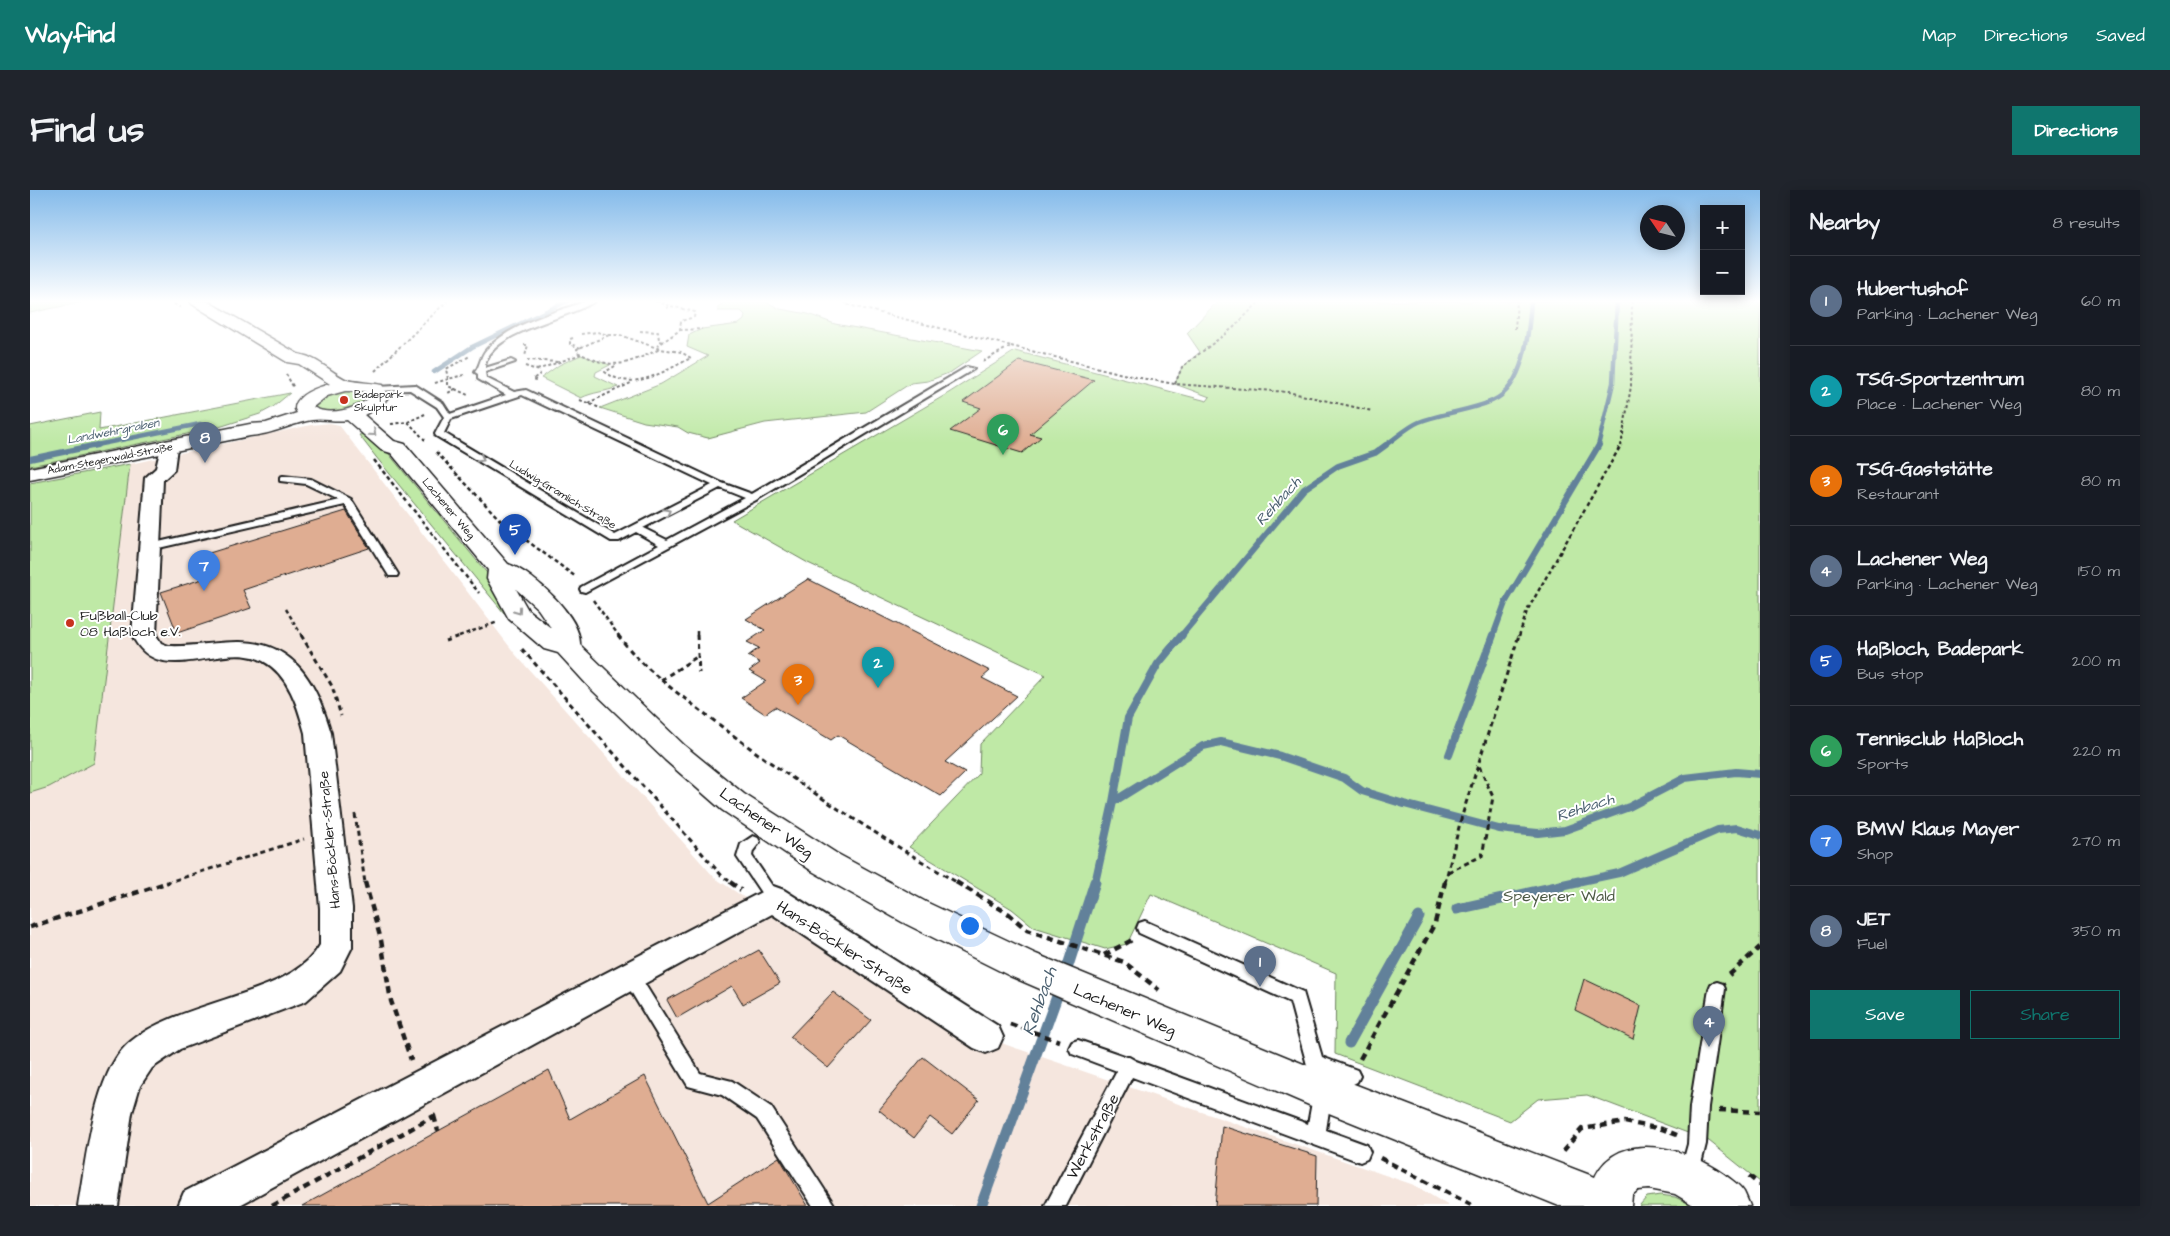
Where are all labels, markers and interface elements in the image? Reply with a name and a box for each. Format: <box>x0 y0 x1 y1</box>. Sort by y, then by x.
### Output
text: Wayfind <box>25 18 115 52</box>
text: Map <box>1922 23 1956 48</box>
text: Directions <box>1984 23 2068 48</box>
text: Saved <box>2096 23 2145 48</box>
text: Find us <box>30 106 144 155</box>
button: Directions <box>2012 106 2140 155</box>
north arrow <box>1640 205 1685 250</box>
map controls <box>1700 205 1745 295</box>
button: + <box>1700 205 1745 250</box>
text: Nearby <box>1810 208 1880 237</box>
text: 8 results <box>2053 212 2120 234</box>
button: − <box>1700 250 1745 295</box>
text: Hubertushof <box>1857 276 1968 303</box>
text: 1 <box>1825 290 1827 312</box>
text: 60 m <box>2081 290 2120 312</box>
text: Parking · Lachener Weg <box>1857 303 2038 325</box>
text: TSG-Sportzentrum <box>1857 366 2024 393</box>
text: 2 <box>1821 380 1831 402</box>
text: 80 m <box>2081 380 2120 402</box>
place label: Badepark Skulptur <box>354 387 404 415</box>
text: Place · Lachener Weg <box>1857 393 2021 415</box>
marker: Badepark Skulptur <box>338 394 350 406</box>
water label: Landwehrgraben <box>66 414 162 450</box>
pin: 6 <box>987 414 1019 455</box>
pin: 8 <box>189 422 221 463</box>
one-way arrow <box>368 427 377 436</box>
street label: Adam-Stegerwald-Straße <box>46 439 174 479</box>
one-way arrow <box>476 452 485 462</box>
street label: Ludwig-Gramlich-Straße <box>506 456 619 533</box>
text: TSG-Gaststätte <box>1857 456 1993 483</box>
text: 3 <box>1822 470 1830 492</box>
text: 80 m <box>2081 470 2120 492</box>
water label: Rehbach <box>1251 472 1306 530</box>
street label: Lachener Weg <box>418 475 479 543</box>
text: Restaurant <box>1857 483 1939 505</box>
one-way arrow <box>662 508 671 518</box>
pin: 5 <box>499 514 531 555</box>
text: Lachener Weg <box>1857 546 1987 573</box>
pin: 7 <box>188 550 220 591</box>
text: 4 <box>1821 560 1831 582</box>
text: 150 m <box>2078 560 2120 582</box>
text: Parking · Lachener Weg <box>1857 573 2038 595</box>
one-way arrow <box>512 605 521 615</box>
place label: Fußball-Club 08 Haßloch e.V. <box>80 606 181 642</box>
marker: Fußball-Club 08 Haßloch e.V. <box>64 617 76 629</box>
text: Haßloch, Badepark <box>1857 636 2023 663</box>
pin: 2 <box>862 647 894 688</box>
text: 5 <box>1820 650 1832 672</box>
text: 200 m <box>2072 650 2120 672</box>
text: Bus stop <box>1857 663 1923 685</box>
pin: 3 <box>782 664 814 705</box>
text: Tennisclub Haßloch <box>1857 726 2023 753</box>
text: 6 <box>1821 740 1831 762</box>
text: 220 m <box>2073 740 2120 762</box>
text: Sports <box>1857 753 1909 775</box>
street label: Hans-Böckler-Straße <box>314 770 346 910</box>
street label: Lachener Weg <box>715 782 818 864</box>
water label: Rehbach <box>1554 788 1617 827</box>
text: BMW Klaus Mayer <box>1857 816 2019 843</box>
text: 7 <box>1821 830 1831 852</box>
text: 270 m <box>2072 830 2120 852</box>
text: Shop <box>1857 843 1893 865</box>
park label: Speyerer Wald <box>1503 885 1615 908</box>
street label: Hans-Böckler-Straße <box>772 896 917 1000</box>
text: JET <box>1857 906 1890 933</box>
your location <box>957 913 983 939</box>
text: 8 <box>1821 920 1831 942</box>
text: 350 m <box>2072 920 2120 942</box>
text: Fuel <box>1857 933 1887 955</box>
pin: 1 <box>1244 946 1276 987</box>
water label: Rehbach <box>1016 962 1064 1039</box>
street label: Lachener Weg <box>1069 978 1179 1042</box>
button: Save <box>1810 990 1960 1039</box>
button: Share <box>1970 990 2120 1039</box>
pin: 4 <box>1693 1006 1725 1047</box>
street label: Werkstraße <box>1061 1090 1125 1183</box>

